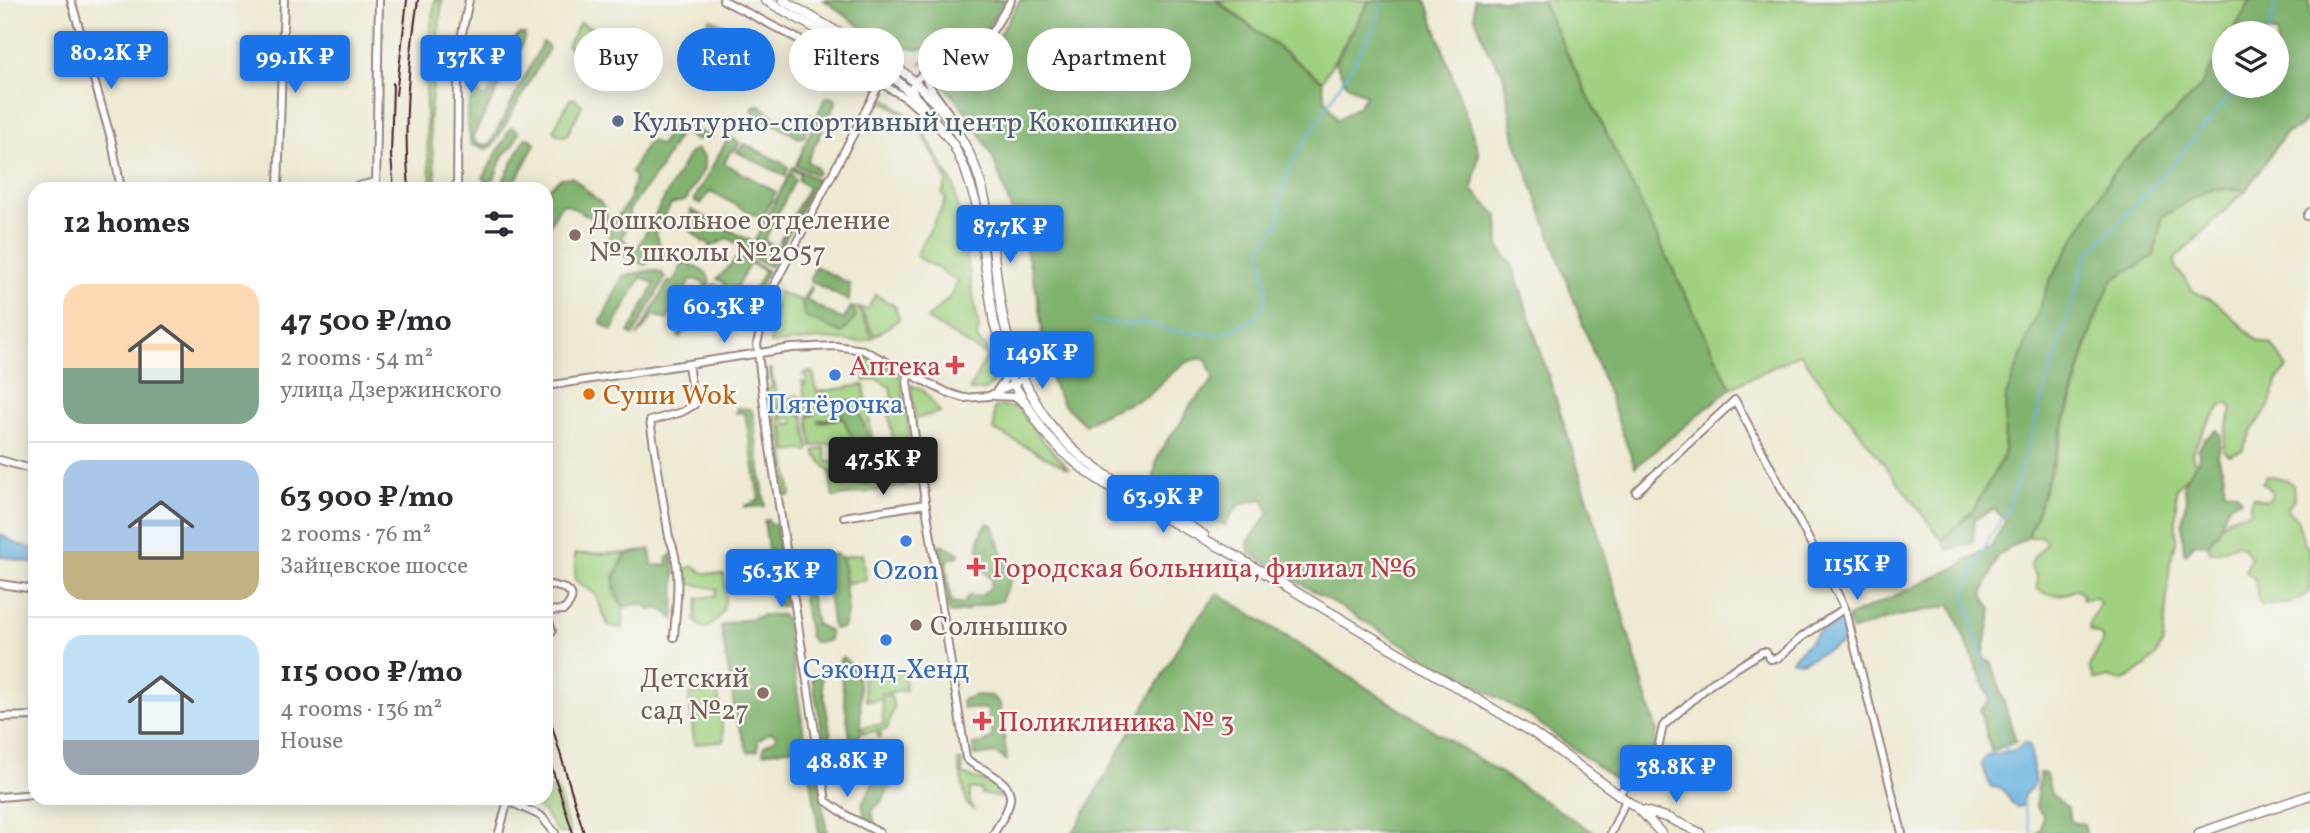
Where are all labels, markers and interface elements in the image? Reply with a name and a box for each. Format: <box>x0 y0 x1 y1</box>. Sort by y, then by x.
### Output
map controls <box>2212 21 2289 98</box>
button: layers <box>2212 21 2289 98</box>
chip: Buy <box>574 28 663 91</box>
chip: Rent <box>677 28 775 91</box>
chip: Filters <box>789 28 904 91</box>
chip: New <box>918 28 1013 91</box>
chip: Apartment <box>1027 28 1191 91</box>
pin: 80.2K ₽ <box>46 32 176 91</box>
pin: 99.1K ₽ <box>230 36 360 95</box>
pin: 137K ₽ <box>414 36 528 95</box>
text: 80.2K ₽ <box>70 38 152 70</box>
text: 99.1K ₽ <box>256 42 334 74</box>
text: 137K ₽ <box>436 42 506 74</box>
place label: Культурно-спортивный центр Кокошкино <box>632 104 1177 143</box>
marker: Культурно-спортивный центр Кокошкино <box>610 113 626 129</box>
place label: Дошкольное отделение №3 школы №2057 <box>589 202 890 273</box>
text: 12 homes <box>63 203 190 245</box>
icon: filters <box>480 205 518 243</box>
pin: 87.7K ₽ <box>945 205 1075 265</box>
text: 87.7K ₽ <box>972 212 1048 244</box>
marker: Дошкольное отделение №3 школы №2057 <box>567 227 583 243</box>
pin: 60.3K ₽ <box>659 286 789 345</box>
text: 60.3K ₽ <box>683 292 765 324</box>
text: 47 500 ₽/mo <box>280 301 452 343</box>
icon: home <box>119 312 203 396</box>
pin: 149K ₽ <box>985 332 1099 391</box>
text: 149K ₽ <box>1006 338 1078 370</box>
text: 2 rooms · 54 m² <box>280 343 433 375</box>
place label: Аптека <box>849 348 941 387</box>
marker: Аптека <box>947 357 963 373</box>
marker: Пятёрочка <box>827 367 843 383</box>
text: улица Дзержинского <box>280 375 502 407</box>
place label: Суши Wok <box>603 377 737 416</box>
marker: Суши Wok <box>581 386 597 402</box>
place label: Пятёрочка <box>766 386 904 425</box>
pin: 47.5K ₽ <box>818 438 948 497</box>
text: 47.5K ₽ <box>845 444 921 476</box>
pin: 63.9K ₽ <box>1098 476 1228 535</box>
text: 63 900 ₽/mo <box>280 477 454 519</box>
text: 63.9K ₽ <box>1123 482 1203 514</box>
icon: home <box>119 488 203 572</box>
text: 2 rooms · 76 m² <box>280 519 431 551</box>
marker: Ozon <box>898 533 914 549</box>
pin: 115K ₽ <box>1800 542 1914 602</box>
text: 115K ₽ <box>1824 549 1890 581</box>
pin: 56.3K ₽ <box>716 550 846 609</box>
place label: Городская больница, филиал №6 <box>992 550 1417 589</box>
text: Зайцевское шоссе <box>280 551 468 583</box>
place label: Ozon <box>873 552 939 591</box>
text: 56.3K ₽ <box>742 556 820 588</box>
marker: Городская больница, филиал №6 <box>966 557 986 577</box>
place label: Солнышко <box>930 608 1068 647</box>
marker: Солнышко <box>908 617 924 633</box>
marker: Сэконд-Хенд <box>878 632 894 648</box>
place label: Сэконд-Хенд <box>803 651 969 690</box>
text: 115 000 ₽/mo <box>280 652 463 694</box>
place label: Детский сад №27 <box>640 660 749 731</box>
icon: home <box>119 663 203 747</box>
marker: Детский сад №27 <box>755 685 771 701</box>
text: 4 rooms · 136 m² <box>280 694 442 726</box>
place label: Поликлиника № 3 <box>998 704 1235 743</box>
marker: Поликлиника № 3 <box>972 711 992 731</box>
text: House <box>280 726 343 758</box>
pin: 48.8K ₽ <box>782 740 912 799</box>
text: 48.8K ₽ <box>806 746 888 778</box>
pin: 38.8K ₽ <box>1611 746 1741 805</box>
text: 38.8K ₽ <box>1636 752 1716 784</box>

